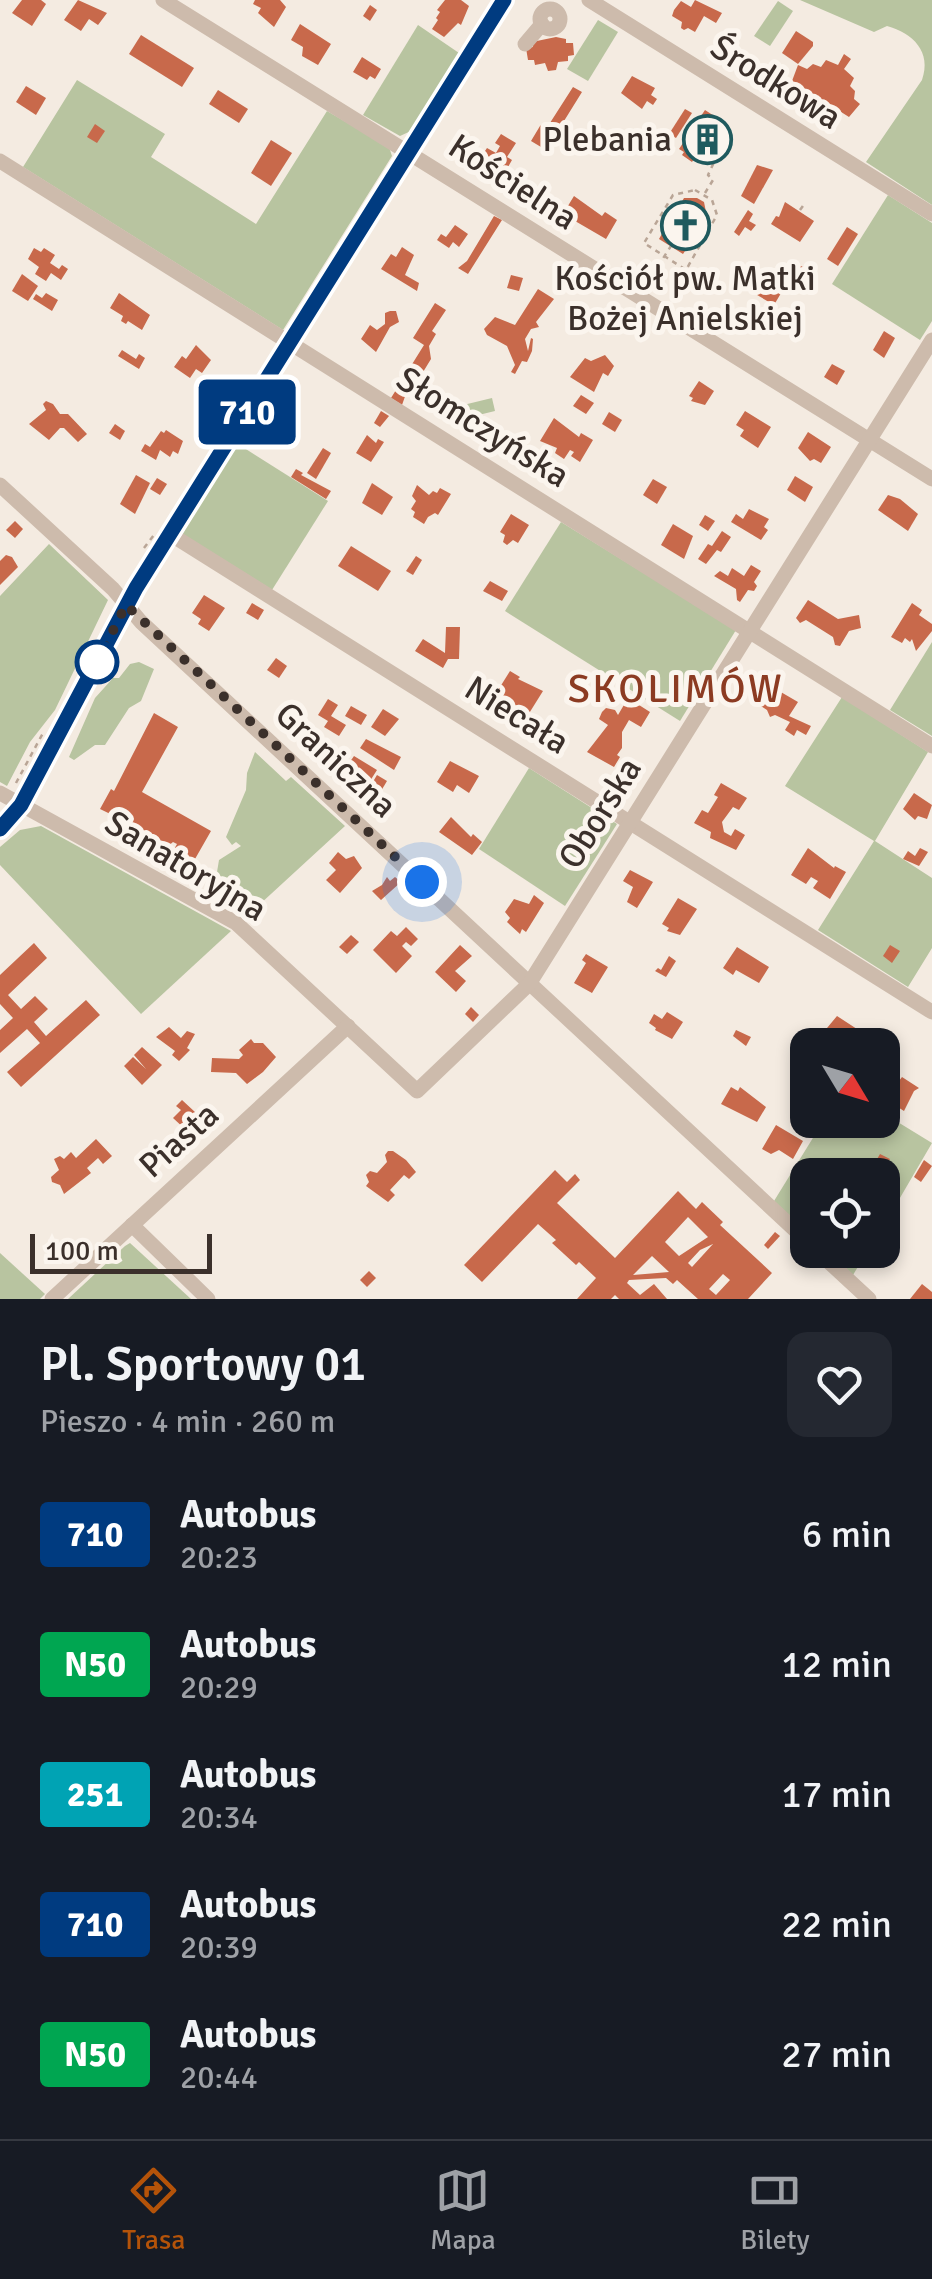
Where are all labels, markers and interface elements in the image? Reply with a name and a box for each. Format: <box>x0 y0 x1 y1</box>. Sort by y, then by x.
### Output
street label: Środkowa <box>703 25 849 139</box>
building icon: Plebania <box>681 113 733 165</box>
place label: Plebania <box>542 118 672 161</box>
street label: Kościelna <box>441 125 585 239</box>
church icon: Kościół pw. Matki Bożej Anielskiej <box>659 200 711 252</box>
place label: Kościół pw. Matki Bożej Anielskiej <box>554 257 816 340</box>
street label: Słomczyńska <box>389 357 577 497</box>
line badge: 710 <box>190 380 304 444</box>
text: 710 <box>219 391 275 434</box>
unlabelled marker <box>76 641 118 683</box>
district label: SKOLIMÓW <box>568 664 784 714</box>
street label: Niecała <box>457 666 577 764</box>
street label: Graniczna <box>266 693 406 827</box>
street label: Oborska <box>549 749 651 877</box>
street label: Sanatoryjna <box>97 801 275 931</box>
your location <box>397 857 447 907</box>
north arrow <box>790 1028 900 1138</box>
map controls <box>790 1028 900 1268</box>
street label: Piasta <box>130 1093 228 1187</box>
button: locate <box>790 1158 900 1268</box>
scale bar <box>30 1229 212 1274</box>
text: 100 m <box>45 1234 119 1268</box>
button: heart <box>787 1332 892 1437</box>
text: Pl. Sportowy 01 <box>40 1335 366 1394</box>
text: Pieszo · 4 min · 260 m <box>40 1402 335 1441</box>
text: Autobus <box>180 1491 316 1538</box>
text: 6 min <box>802 1511 892 1558</box>
text: 710 <box>67 1513 123 1556</box>
text: 20:23 <box>180 1538 258 1577</box>
text: Autobus <box>180 1621 316 1668</box>
text: 12 min <box>781 1641 892 1688</box>
text: N50 <box>64 1643 126 1686</box>
text: 20:29 <box>180 1668 258 1707</box>
text: Autobus <box>180 1751 316 1798</box>
text: 17 min <box>781 1771 892 1818</box>
text: 251 <box>67 1773 123 1816</box>
text: 20:34 <box>180 1798 258 1837</box>
text: Autobus <box>180 1881 316 1928</box>
text: 22 min <box>781 1901 892 1948</box>
text: 710 <box>67 1903 123 1946</box>
text: 20:39 <box>180 1928 258 1967</box>
text: Autobus <box>180 2011 316 2058</box>
text: 27 min <box>781 2031 892 2078</box>
text: N50 <box>64 2033 126 2076</box>
text: 20:44 <box>180 2058 258 2097</box>
tab: Trasa <box>122 2163 185 2257</box>
tab: Mapa <box>430 2163 496 2257</box>
tab: Bilety <box>740 2163 810 2257</box>

